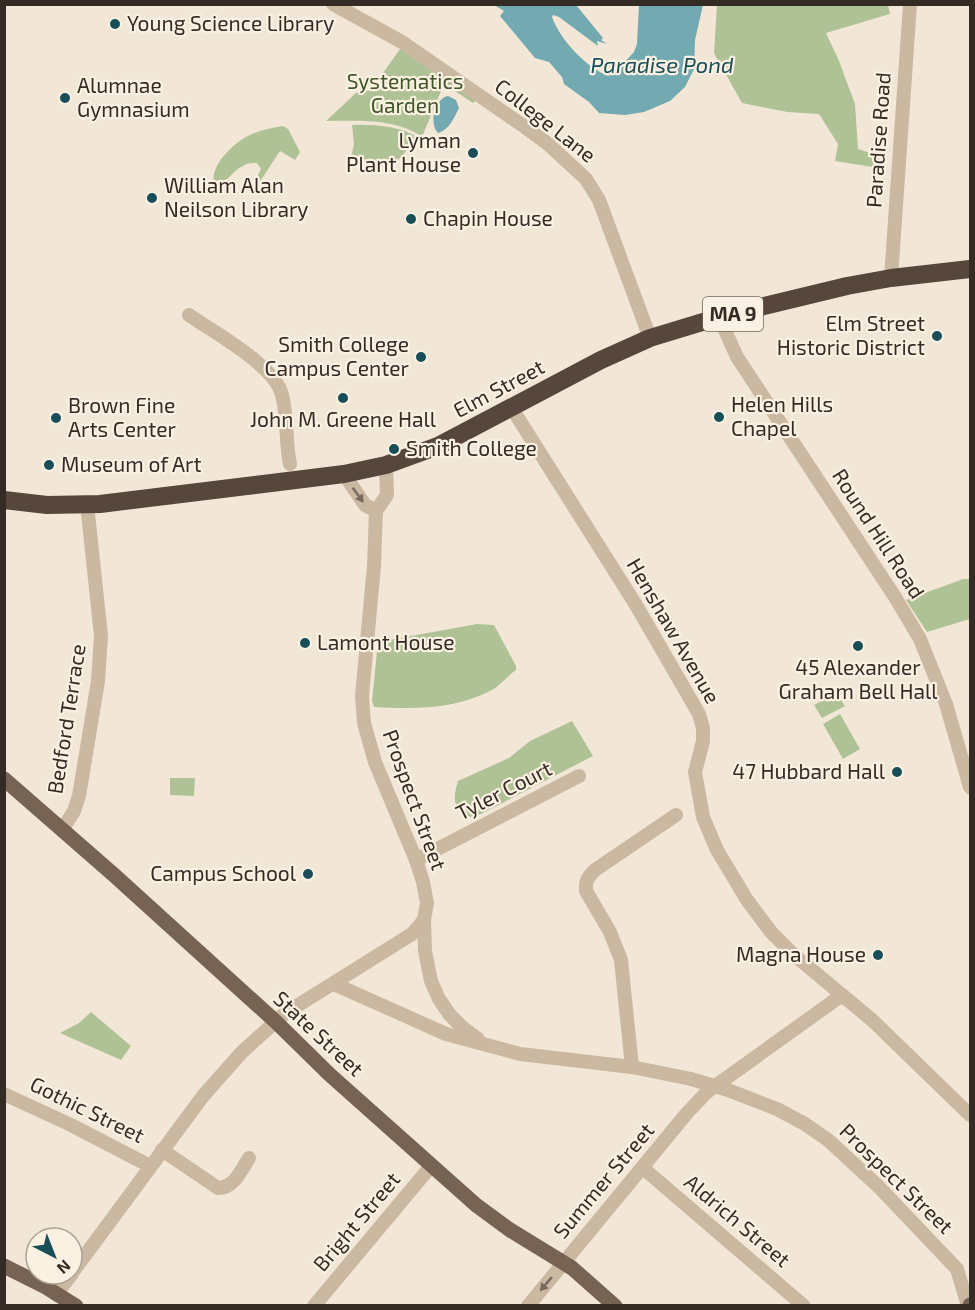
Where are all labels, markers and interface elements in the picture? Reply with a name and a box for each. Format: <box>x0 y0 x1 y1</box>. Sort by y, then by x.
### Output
place label: Young Science Library <box>127 10 334 35</box>
marker: Young Science Library <box>108 17 122 31</box>
water label: Paradise Pond <box>590 51 734 77</box>
park label: Systematics Garden <box>347 68 463 117</box>
street label: Paradise Road <box>860 71 895 209</box>
place label: Alumnae Gymnasium <box>77 72 190 121</box>
street label: College Lane <box>491 73 601 167</box>
marker: Alumnae Gymnasium <box>58 91 72 105</box>
place label: Lyman Plant House <box>346 127 461 176</box>
marker: Lyman Plant House <box>466 146 480 160</box>
place label: William Alan Neilson Library <box>164 172 308 221</box>
marker: William Alan Neilson Library <box>145 191 159 205</box>
place label: Chapin House <box>423 205 553 230</box>
marker: Chapin House <box>404 212 418 226</box>
road number: MA 9 <box>703 297 763 331</box>
place label: Elm Street Historic District <box>777 310 925 359</box>
marker: Elm Street Historic District <box>930 329 944 343</box>
place label: Smith College Campus Center <box>264 331 410 380</box>
marker: Smith College Campus Center <box>414 350 428 364</box>
street label: Elm Street <box>449 353 548 422</box>
marker: John M. Greene Hall <box>336 391 350 405</box>
place label: Helen Hills Chapel <box>731 391 833 440</box>
place label: Brown Fine Arts Center <box>68 392 177 441</box>
place label: John M. Greene Hall <box>250 406 437 431</box>
marker: Helen Hills Chapel <box>712 410 726 424</box>
marker: Brown Fine Arts Center <box>49 411 63 425</box>
place label: Smith College <box>406 435 537 460</box>
marker: Smith College <box>387 442 401 456</box>
place label: Museum of Art <box>61 451 202 476</box>
marker: Museum of Art <box>42 458 56 472</box>
street label: Round Hill Road <box>828 464 931 603</box>
one-way arrow <box>352 486 364 502</box>
street label: Henshaw Avenue <box>623 553 726 707</box>
place label: Lamont House <box>317 629 454 654</box>
marker: Lamont House <box>298 636 312 650</box>
marker: 45 Alexander Graham Bell Hall <box>851 639 865 653</box>
street label: Bedford Terrace <box>41 642 90 795</box>
place label: 45 Alexander Graham Bell Hall <box>779 654 938 703</box>
street label: Prospect Street <box>378 726 452 873</box>
street label: Tyler Court <box>451 755 555 824</box>
place label: 47 Hubbard Hall <box>732 758 886 783</box>
marker: 47 Hubbard Hall <box>890 765 904 779</box>
place label: Campus School <box>150 860 297 885</box>
marker: Campus School <box>301 867 315 881</box>
place label: Magna House <box>736 941 866 966</box>
marker: Magna House <box>871 948 885 962</box>
street label: State Street <box>269 985 369 1081</box>
street label: Gothic Street <box>27 1070 149 1147</box>
street label: Summer Street <box>547 1117 658 1243</box>
street label: Prospect Street <box>835 1118 959 1238</box>
street label: Bright Street <box>307 1166 405 1276</box>
street label: Aldrich Street <box>680 1168 796 1271</box>
north arrow <box>24 1226 84 1286</box>
text: N <box>54 1257 75 1278</box>
one-way arrow <box>539 1276 552 1292</box>

